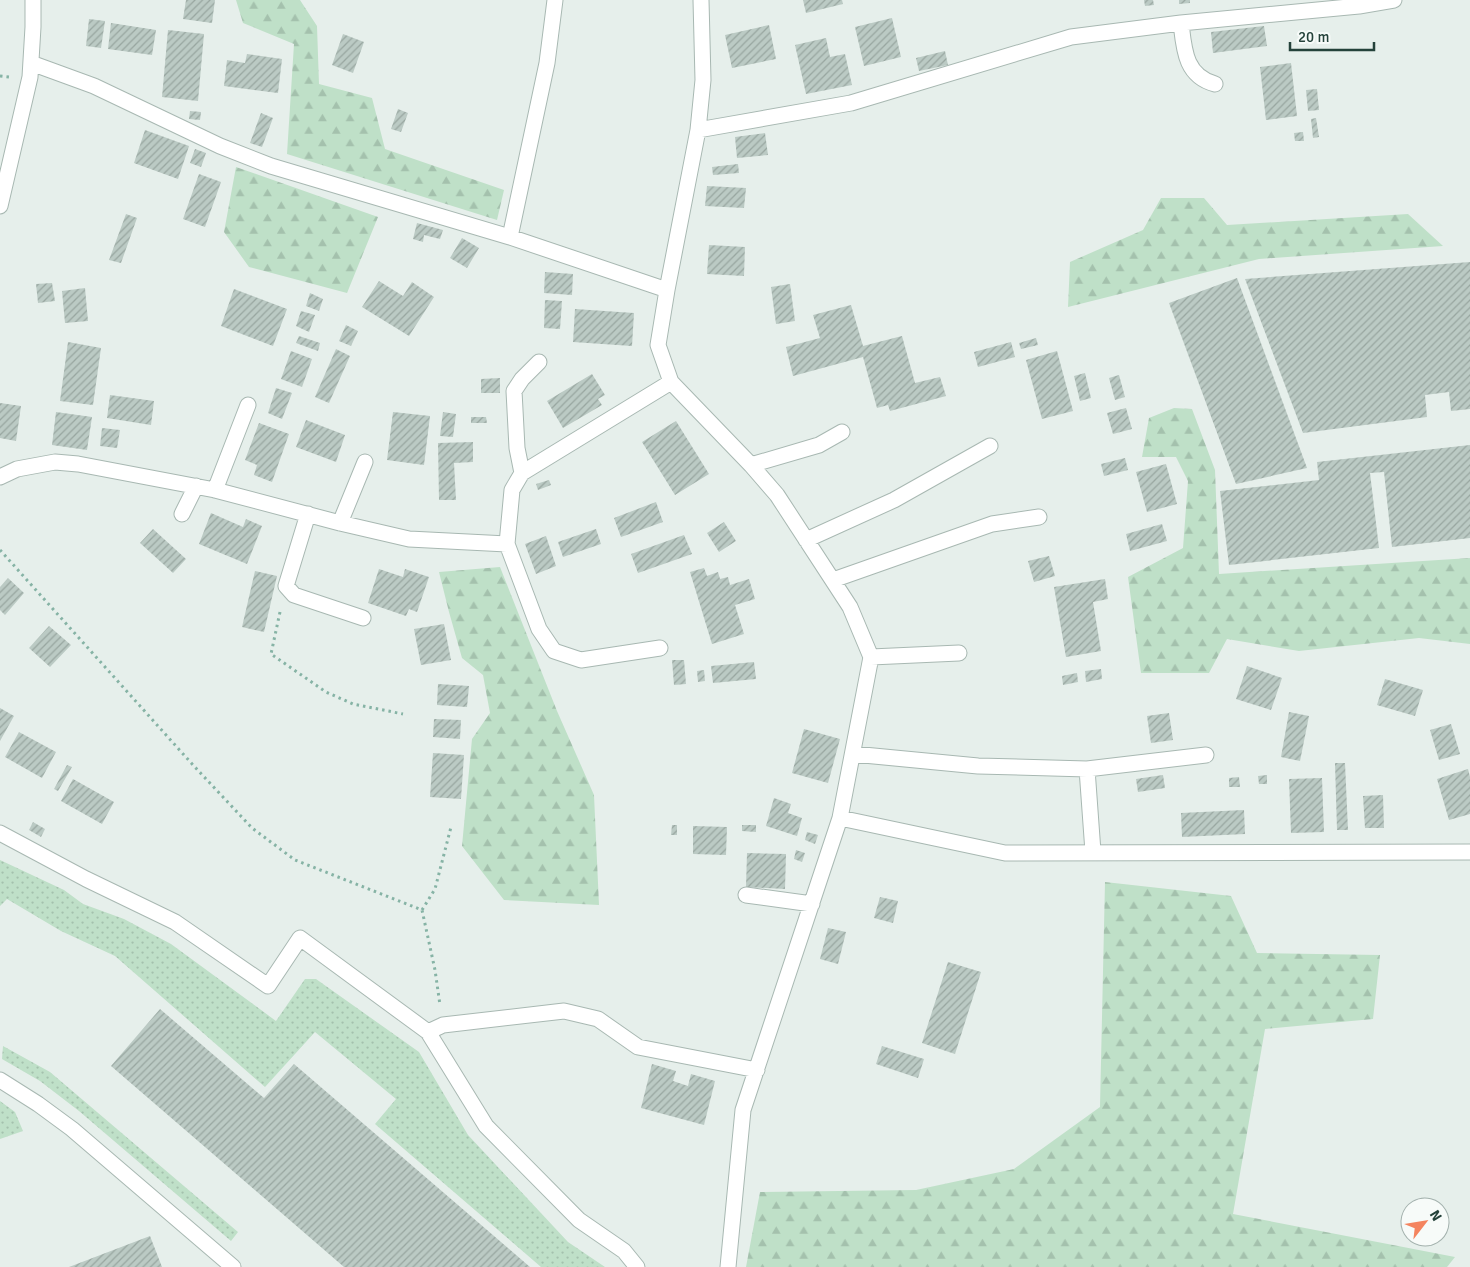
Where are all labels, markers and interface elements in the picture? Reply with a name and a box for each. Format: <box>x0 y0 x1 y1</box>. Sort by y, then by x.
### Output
scale bar <box>1290 20 1374 52</box>
text: 20 m <box>1298 28 1329 46</box>
north arrow <box>1400 1197 1450 1247</box>
text: N <box>1426 1207 1446 1224</box>

